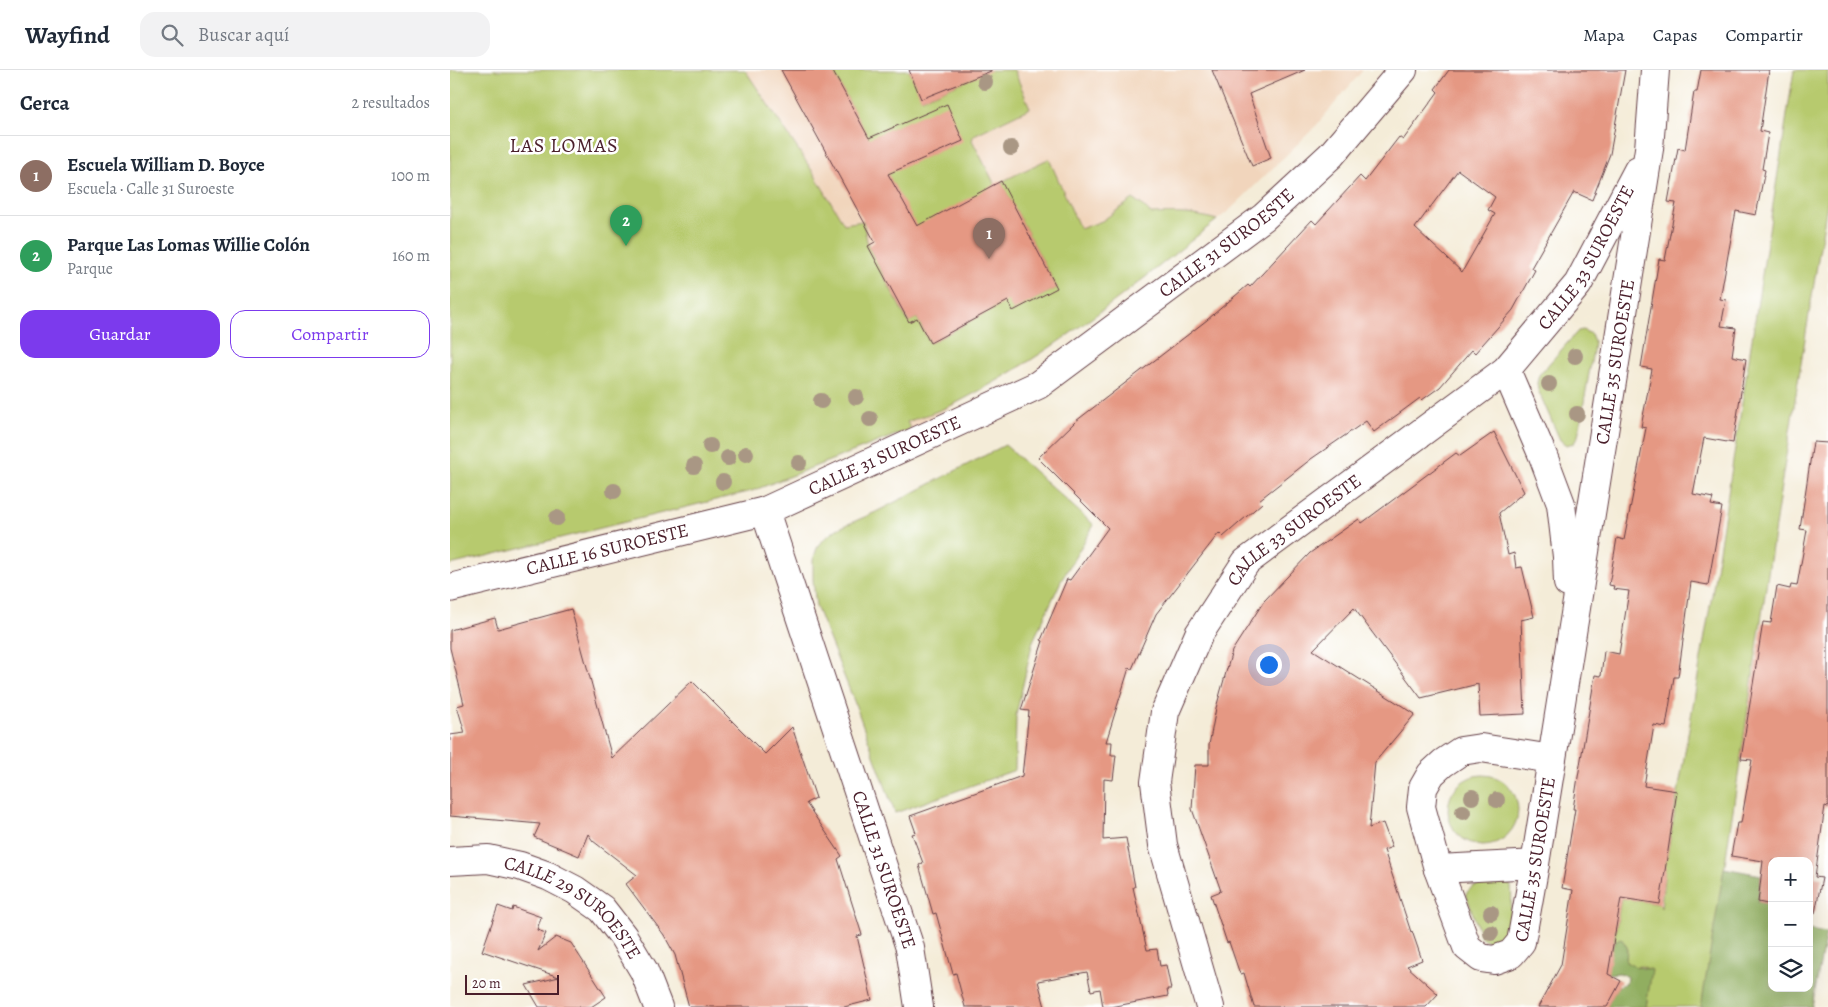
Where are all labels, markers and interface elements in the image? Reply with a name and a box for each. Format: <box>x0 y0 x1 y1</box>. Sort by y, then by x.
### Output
search box <box>140 12 490 57</box>
text: Wayfind <box>25 19 110 51</box>
icon: search <box>158 21 186 49</box>
text: Buscar aquí <box>198 22 289 48</box>
text: Mapa <box>1583 23 1625 47</box>
text: Capas <box>1653 23 1697 47</box>
text: Compartir <box>1725 23 1803 47</box>
text: Cerca <box>20 89 70 117</box>
text: 2 resultados <box>351 92 430 114</box>
district label: LAS LOMAS <box>509 132 619 159</box>
text: Escuela William D. Boyce <box>67 152 265 178</box>
text: 1 <box>33 165 39 187</box>
text: 100 m <box>391 165 430 187</box>
text: Escuela · Calle 31 Suroeste <box>67 178 234 200</box>
street label: CALLE 33 SUROESTE <box>1532 181 1641 336</box>
street label: CALLE 31 SUROESTE <box>1153 182 1300 304</box>
pin: 2 <box>610 205 642 246</box>
pin: 1 <box>973 218 1005 259</box>
text: Parque Las Lomas Willie Colón <box>67 232 310 258</box>
text: 2 <box>32 245 40 267</box>
text: 160 m <box>392 245 430 267</box>
text: Parque <box>67 258 113 280</box>
street label: CALLE 35 SUROESTE <box>1589 277 1641 446</box>
button: Guardar <box>20 310 220 358</box>
button: Compartir <box>230 310 430 358</box>
street label: CALLE 31 SUROESTE <box>804 409 965 502</box>
street label: CALLE 33 SUROESTE <box>1221 468 1367 591</box>
street label: CALLE 16 SUROESTE <box>524 517 691 582</box>
your location <box>1256 652 1282 678</box>
street label: CALLE 35 SUROESTE <box>1508 775 1562 944</box>
street label: CALLE 31 SUROESTE <box>846 787 922 952</box>
street label: CALLE 29 SUROESTE <box>502 850 647 964</box>
map controls <box>1768 857 1813 992</box>
button: + <box>1768 857 1813 902</box>
button: − <box>1768 902 1813 947</box>
button: layers <box>1768 947 1813 992</box>
scale bar <box>465 972 559 995</box>
text: 20 m <box>472 974 501 993</box>

